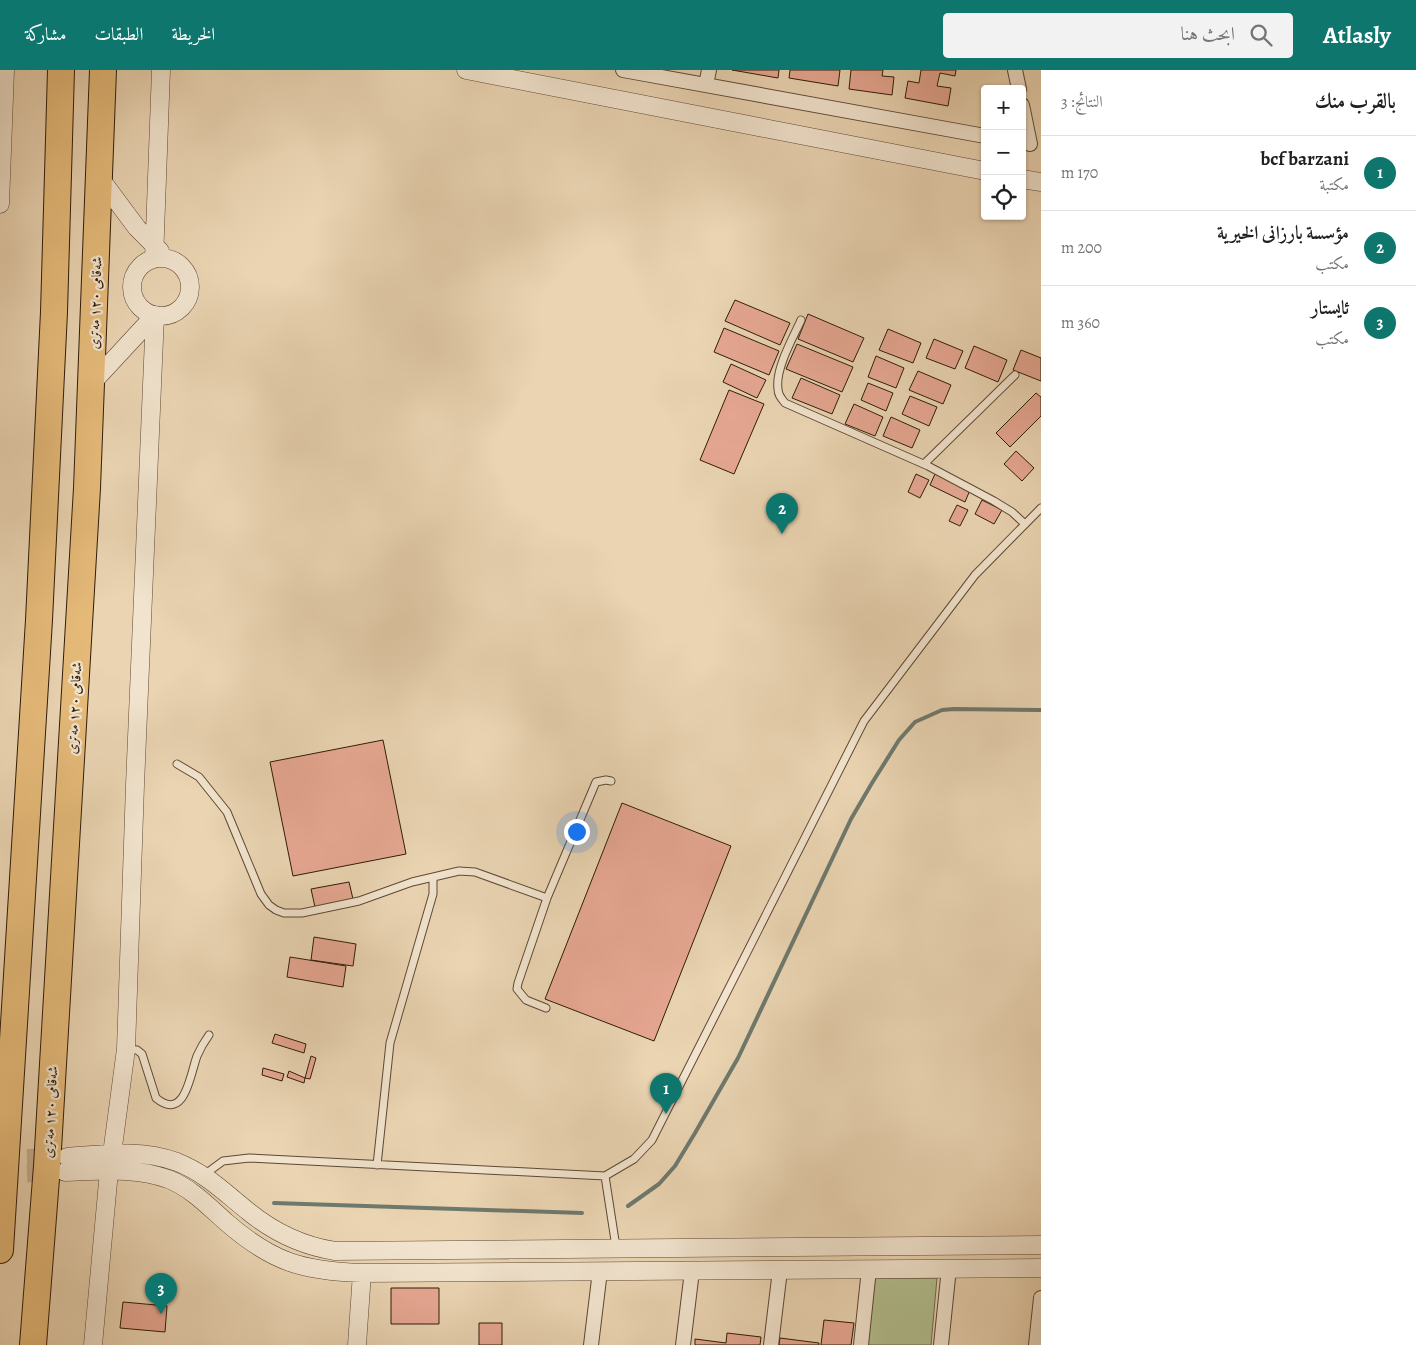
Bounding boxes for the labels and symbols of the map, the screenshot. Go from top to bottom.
street label: شەقامی ١٢٠ مەتری [84,256,107,350]
pin: 2 [766,493,798,534]
street label: شەقامی ١٢٠ مەتری [63,661,86,755]
your location [564,819,590,845]
street label: شەقامی ١٢٠ مەتری [39,1065,62,1159]
pin: 1 [650,1073,682,1114]
pin: 3 [145,1273,177,1314]

